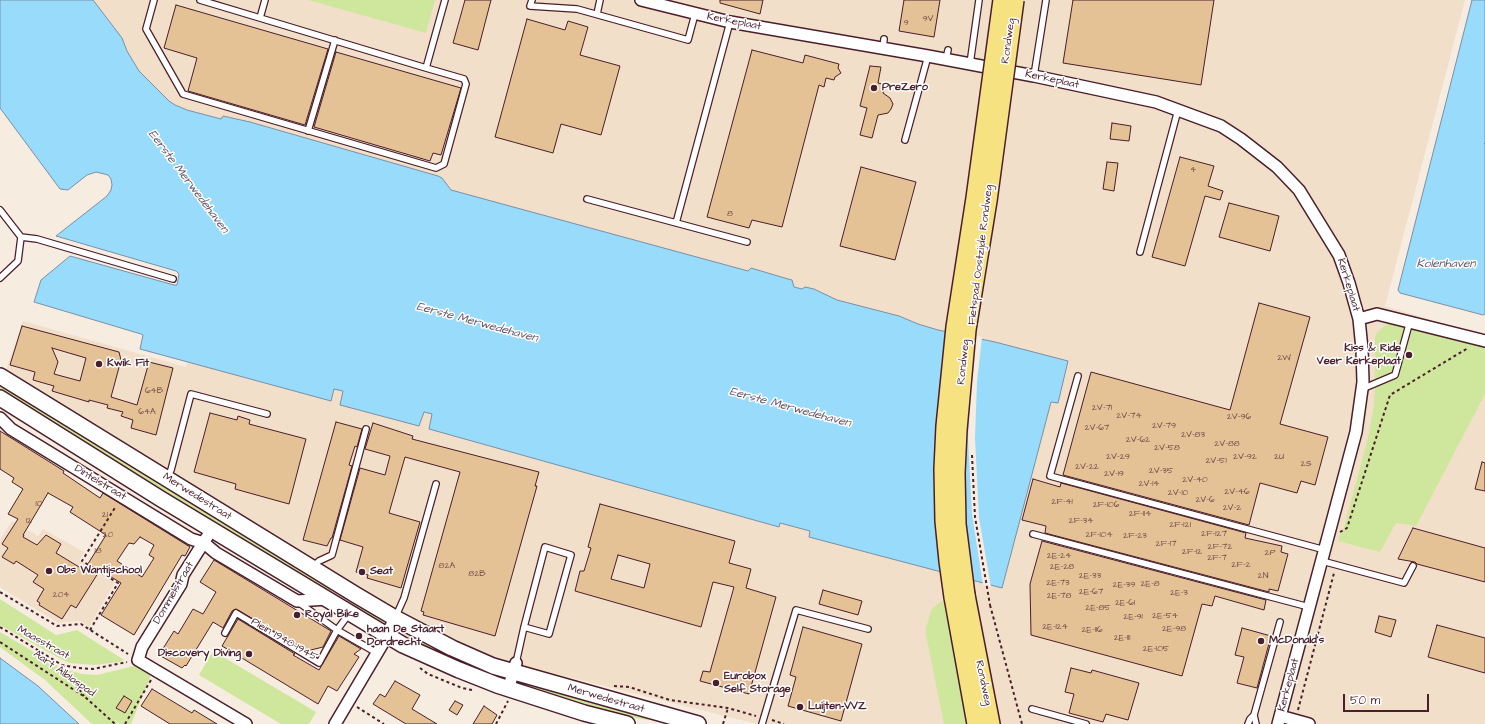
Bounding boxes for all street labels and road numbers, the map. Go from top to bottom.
street label: Kerkeplaat [706,10,762,34]
street label: Rondweg [999,17,1019,65]
street label: Kerkeplaat [1024,68,1080,92]
street label: Fietspad Oostzijde Rondweg [966,184,996,326]
street label: Kerkeplaat [1334,257,1362,313]
street label: Rondweg [955,339,973,385]
street label: Dintelstraat [72,462,128,504]
street label: Merwedestraat [160,470,234,524]
street label: Dommelstraat [151,559,197,627]
street label: Plein 1940-1945 [248,616,320,664]
street label: Maasstraat [15,623,71,663]
street label: Aart Alblaspad [30,648,98,700]
street label: Kerkeplaat [1276,657,1302,713]
street label: Rondweg [972,659,994,707]
street label: Merwedestraat [566,682,646,716]

